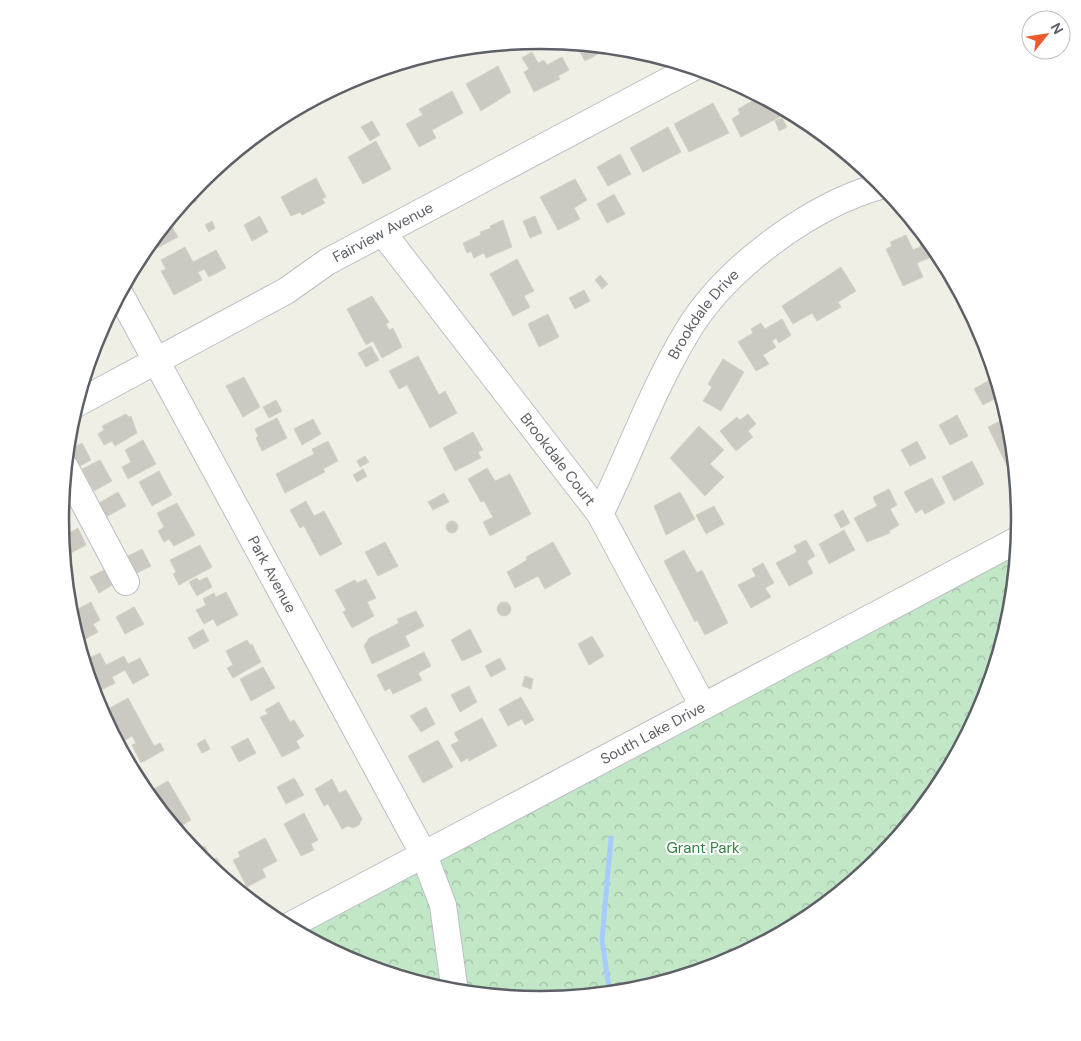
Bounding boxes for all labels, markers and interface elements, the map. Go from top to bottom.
north arrow [1021,10,1071,60]
text: N [1047,20,1068,37]
street label: Fairview Avenue [329,197,437,267]
street label: Brookdale Drive [663,265,744,363]
street label: Brookdale Court [516,409,600,510]
street label: Park Avenue [243,532,301,616]
street label: South Lake Drive [597,697,709,769]
park label: Grant Park [666,838,740,858]

